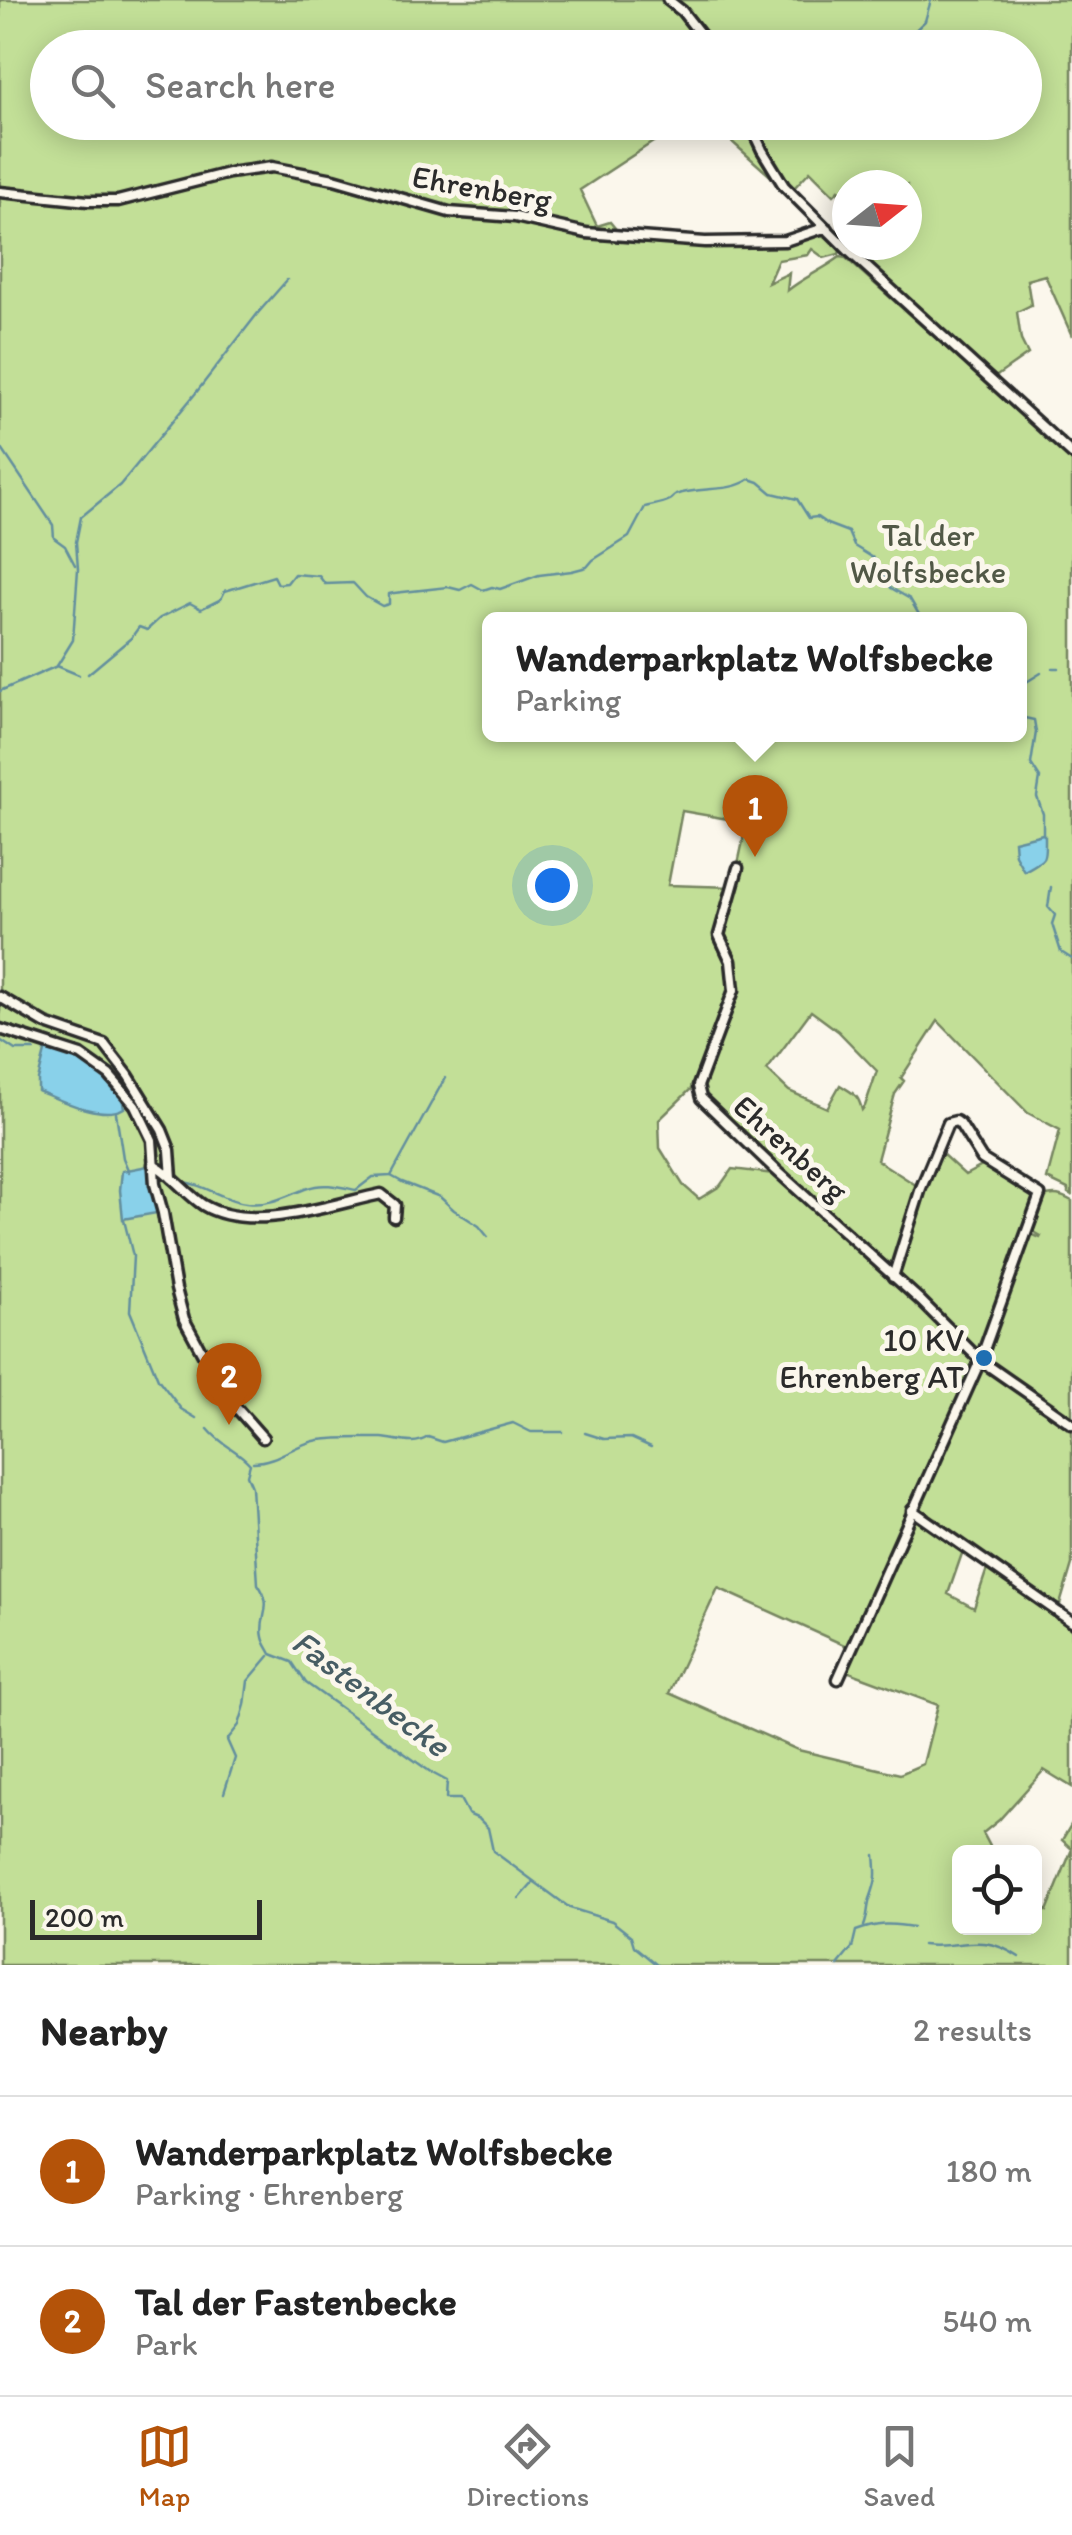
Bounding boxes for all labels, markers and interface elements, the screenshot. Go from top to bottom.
search box [30,30,1042,140]
icon: search [65,58,120,113]
text: Search here [145,62,336,108]
street label: Ehrenberg [409,157,555,219]
north arrow [832,170,922,260]
park label: Tal der Wolfsbecke [850,516,1006,591]
popup [482,612,1027,742]
text: Wanderparkplatz Wolfsbecke [516,635,993,681]
text: Parking [516,681,621,719]
pin: 1 [722,774,788,857]
your location [527,860,578,911]
street label: Ehrenberg [726,1087,856,1210]
place label: 10 KV Ehrenberg AT [780,1321,964,1396]
pin: 2 [196,1342,262,1425]
marker: 10 KV Ehrenberg AT [973,1347,995,1369]
water label: Fastenbecke [284,1620,460,1767]
map controls [952,1845,1042,1935]
button: locate [952,1845,1042,1935]
scale bar [30,1895,262,1940]
text: 200 m [45,1900,124,1934]
text: Nearby [40,2005,167,2056]
text: 2 results [913,2011,1032,2049]
text: Wanderparkplatz Wolfsbecke [135,2129,613,2175]
text: 1 [65,2152,80,2190]
text: 180 m [946,2152,1032,2190]
text: Parking · Ehrenberg [135,2175,403,2213]
text: Tal der Fastenbecke [135,2279,457,2325]
text: 2 [64,2302,81,2340]
text: 540 m [942,2302,1032,2340]
text: Park [135,2325,198,2363]
tab: Map [137,2419,192,2513]
tab: Directions [466,2419,589,2513]
tab: Saved [863,2419,935,2513]

